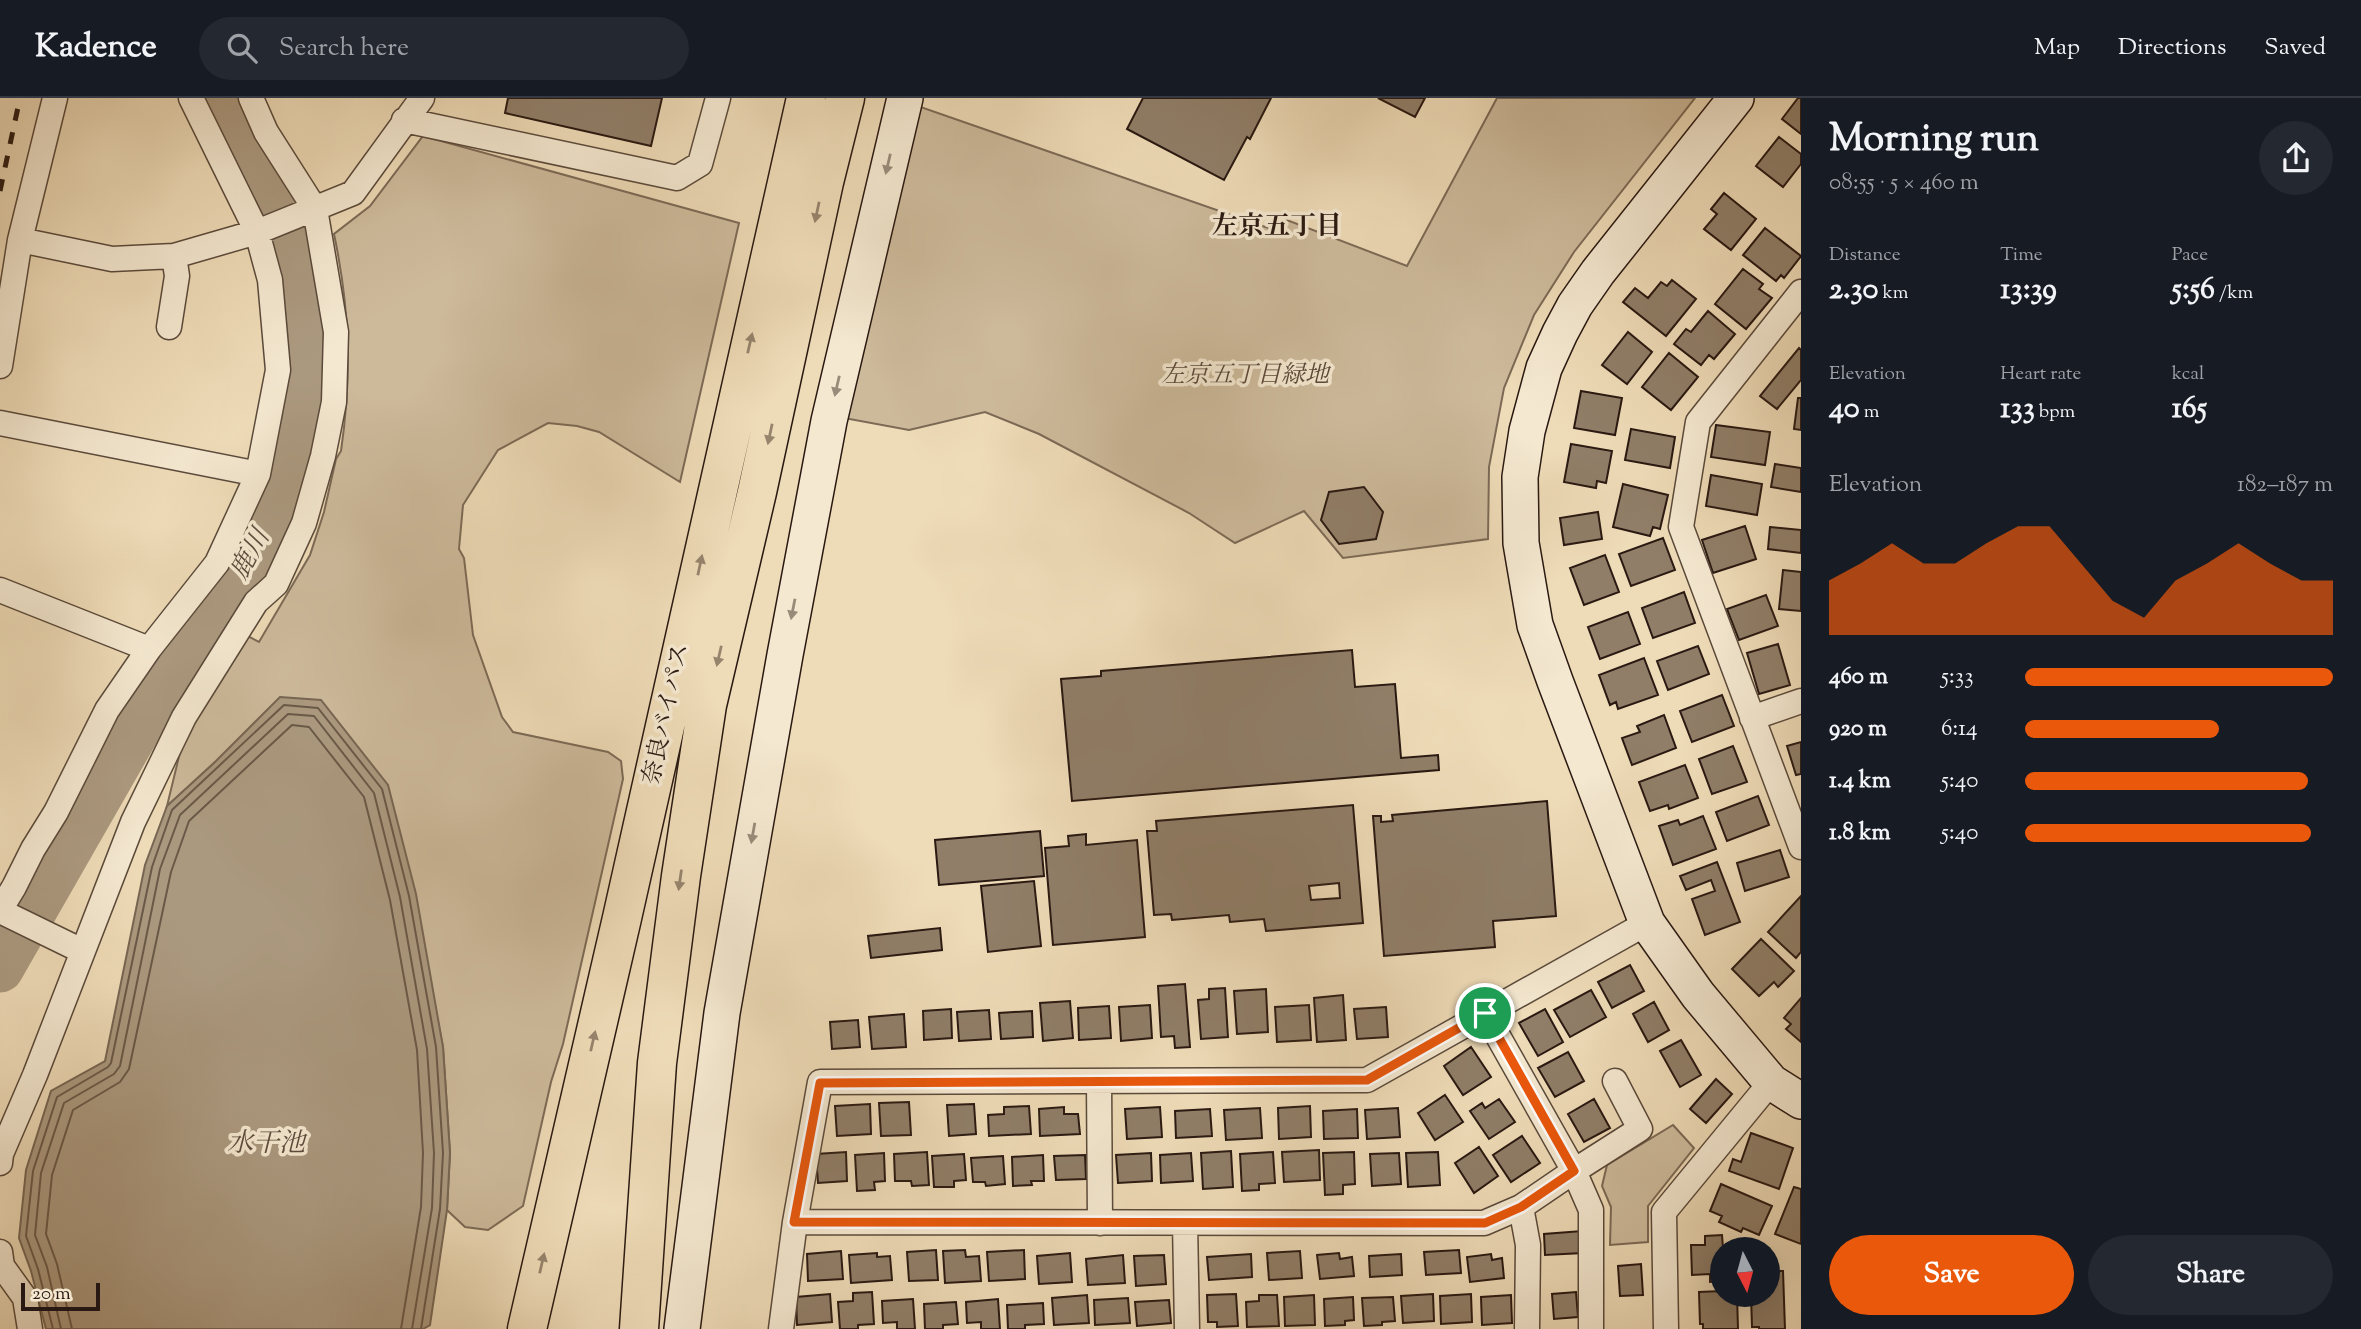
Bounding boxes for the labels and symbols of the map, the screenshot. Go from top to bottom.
one-way arrow [882,153,893,175]
one-way arrow [812,201,823,223]
district label: 左京五丁目 [1212,209,1342,246]
one-way arrow [745,332,756,354]
park label: 左京五丁目緑地 [1161,359,1332,393]
one-way arrow [831,375,842,397]
one-way arrow [764,423,775,445]
water label: 鹿川 [222,521,281,587]
one-way arrow [695,554,706,576]
one-way arrow [788,598,799,620]
street label: 奈良バイパス [635,640,699,788]
one-way arrow [713,645,724,667]
one-way arrow [747,822,758,844]
one-way arrow [675,869,686,891]
pin [1455,983,1515,1043]
one-way arrow [588,1030,599,1052]
water label: 水干池 [227,1126,308,1163]
north arrow [1710,1237,1780,1307]
one-way arrow [537,1251,548,1273]
scale bar [21,1280,100,1312]

